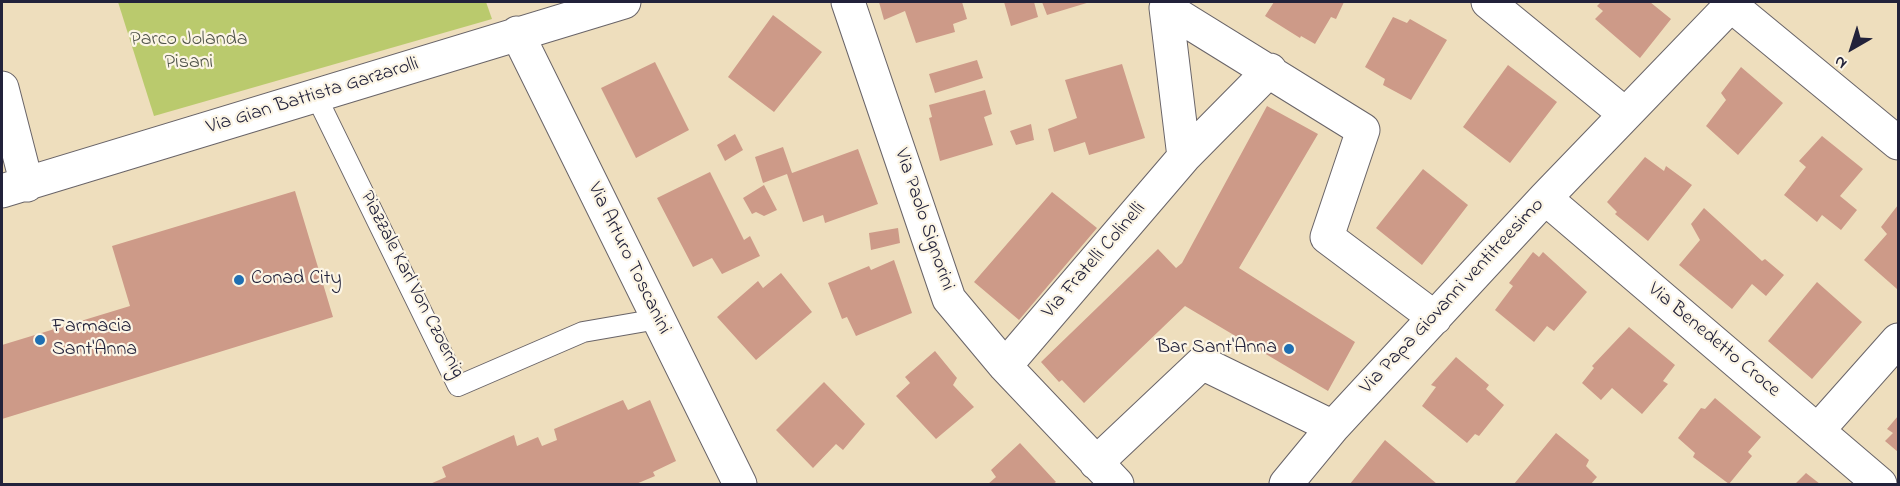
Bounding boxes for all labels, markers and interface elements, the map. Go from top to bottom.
north arrow [1822,18,1882,78]
park label: Parco Jolanda Pisani [130,29,248,76]
text: N [1829,49,1852,75]
street label: Via Gian Battista Garzarolli [204,53,422,141]
street label: Via Paolo Signorini [887,146,959,294]
street label: Via Arturo Toscanini [581,179,675,339]
street label: Piazzale Karl Von Czoernig [353,187,469,383]
street label: Via Papa Giovanni ventitreesimo [1356,194,1550,400]
street label: Via Fratelli Colinelli [1038,198,1152,324]
place label: Conad City [251,268,342,292]
marker: Conad City [232,273,246,287]
street label: Via Benedetto Croce [1642,279,1784,403]
place label: Farmacia Sant'Anna [52,316,137,363]
marker: Farmacia Sant'Anna [33,333,47,347]
place label: Bar Sant'Anna [1156,337,1277,361]
marker: Bar Sant'Anna [1282,342,1296,356]

